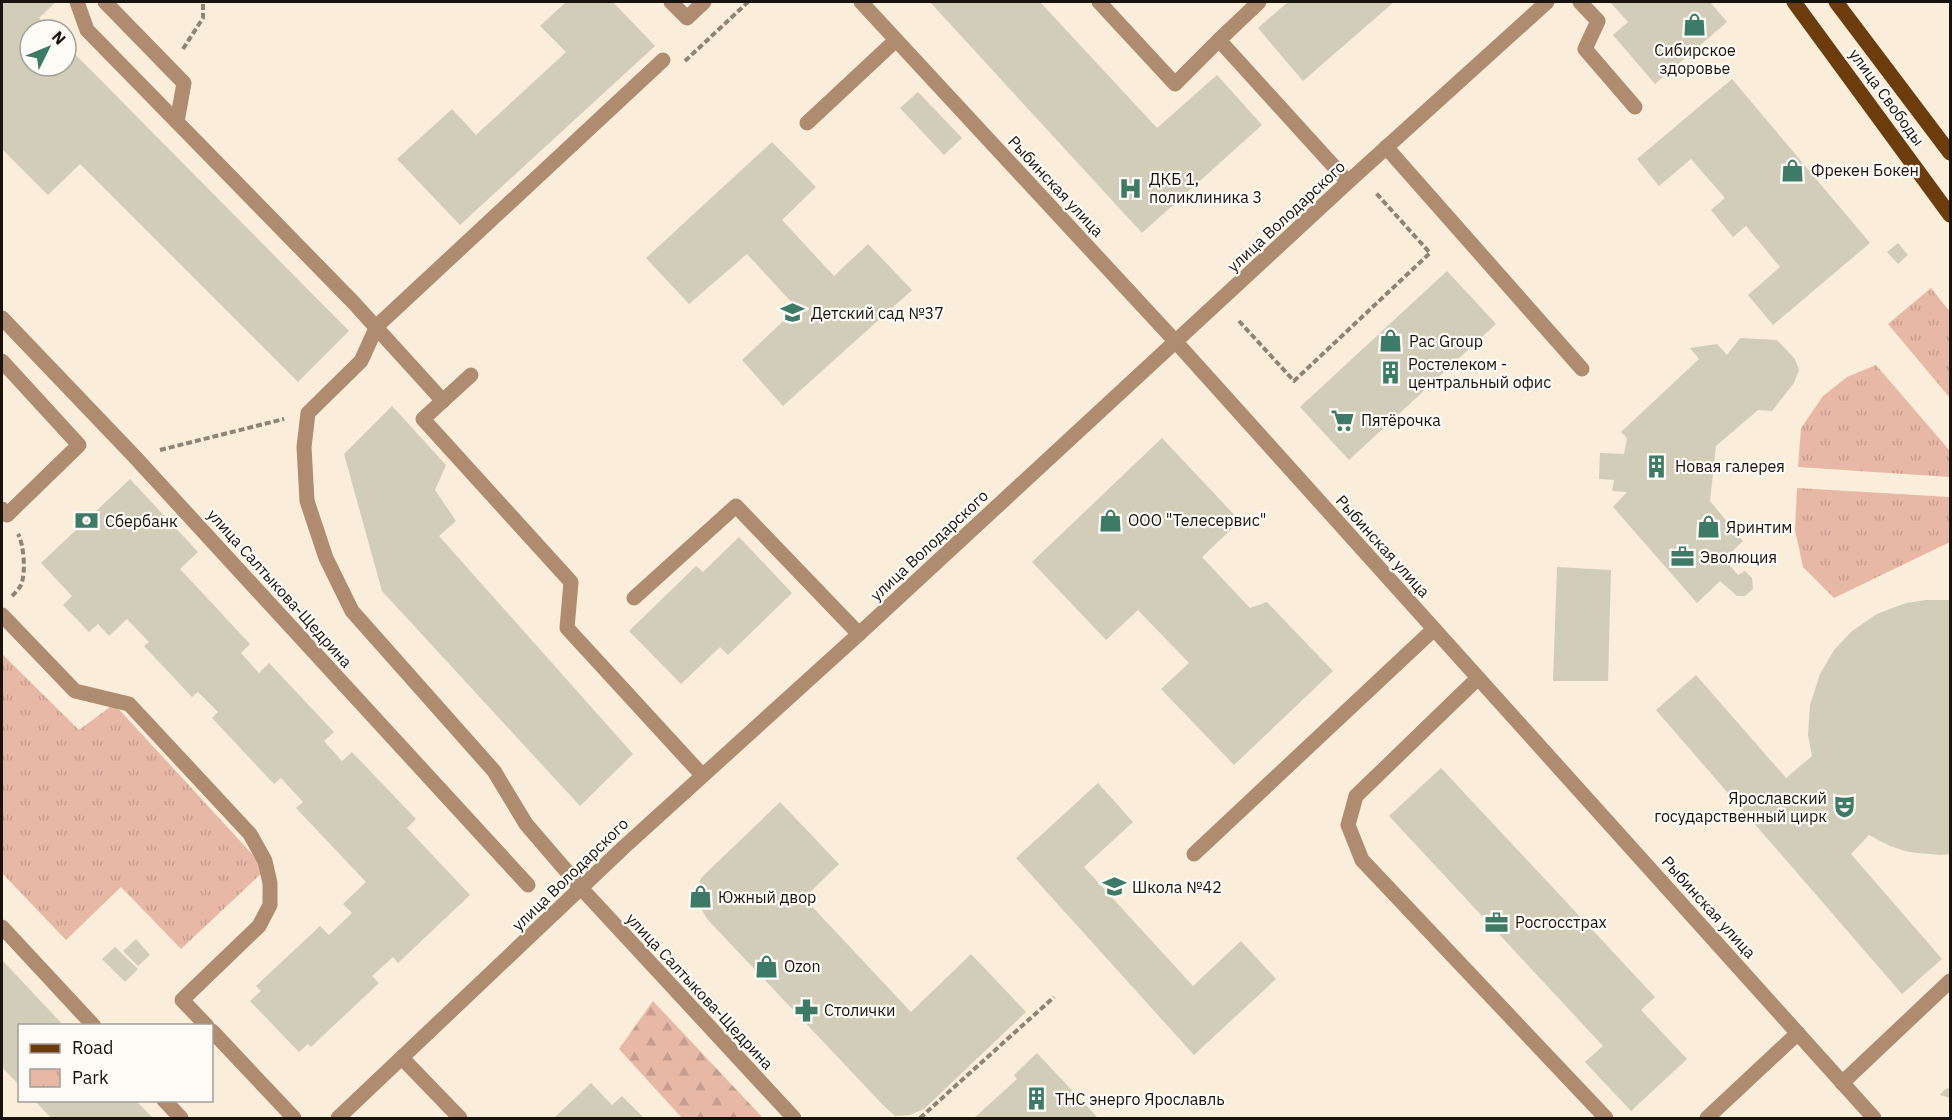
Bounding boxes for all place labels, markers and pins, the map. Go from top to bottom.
shop icon: Сибирское здоровье [1682,12,1708,38]
place label: Сибирское здоровье [1654,40,1736,78]
shop icon: Фрекен Бокен [1780,157,1806,183]
place label: Фрекен Бокен [1811,160,1919,180]
place label: ДКБ 1, поликлиника 3 [1149,169,1262,207]
hospital icon: ДКБ 1, поликлиника 3 [1118,175,1144,201]
school or university icon: Детский сад №37 [780,300,806,326]
place label: Детский сад №37 [811,303,944,323]
shop icon: Pac Group [1378,328,1404,354]
place label: Pac Group [1409,331,1483,351]
place label: Ростелеком - центральный офис [1408,354,1551,392]
building icon: Ростелеком - центральный офис [1377,360,1403,386]
supermarket icon: Пятёрочка [1330,407,1356,433]
place label: Пятёрочка [1361,410,1441,430]
building icon: Новая галерея [1644,453,1670,479]
place label: Новая галерея [1675,456,1785,476]
shop icon: ООО "Телесервис" [1097,507,1123,533]
bank icon: Сбербанк [74,508,100,534]
place label: ООО "Телесервис" [1128,510,1267,530]
place label: Сбербанк [105,511,178,531]
shop icon: Яринтим [1695,514,1721,540]
place label: Яринтим [1726,517,1792,537]
office icon: Эволюция [1669,544,1695,570]
place label: Эволюция [1700,547,1777,567]
place label: Ярославский государственный цирк [1654,788,1827,826]
theatre icon: Ярославский государственный цирк [1832,794,1858,820]
school or university icon: Школа №42 [1101,874,1127,900]
place label: Школа №42 [1132,877,1222,897]
shop icon: Южный двор [687,884,713,910]
place label: Южный двор [718,887,816,907]
office icon: Росгосстрах [1484,909,1510,935]
place label: Росгосстрах [1515,912,1607,932]
shop icon: Ozon [753,953,779,979]
place label: Ozon [784,956,821,976]
pharmacy icon: Столички [793,997,819,1023]
place label: Столички [824,1000,895,1020]
building icon: ТНС энерго Ярославль [1024,1086,1050,1112]
place label: ТНС энерго Ярославль [1055,1089,1225,1109]

